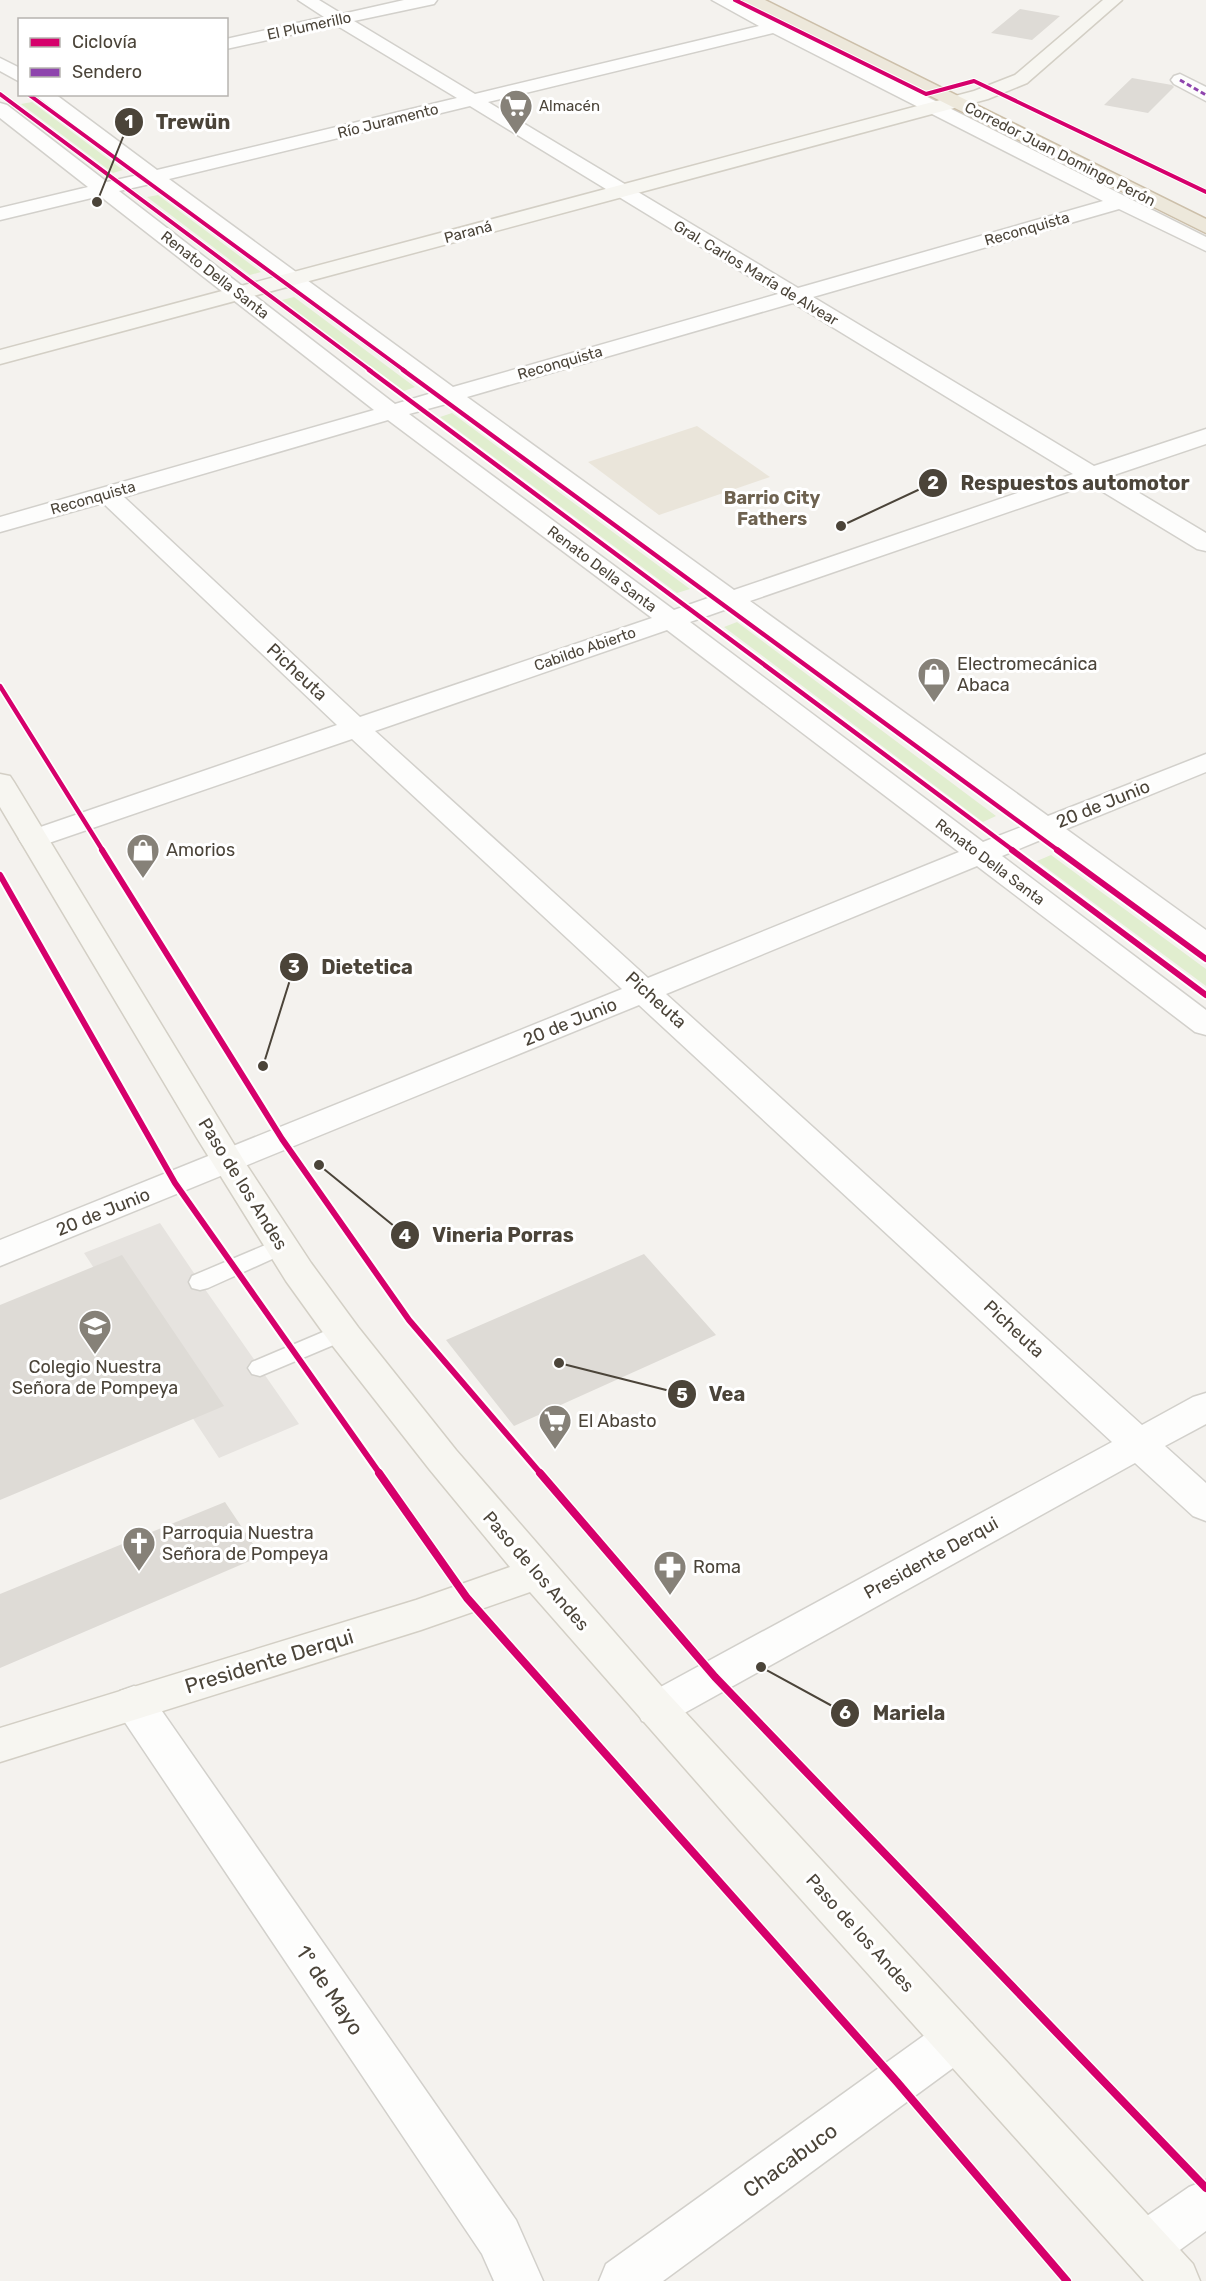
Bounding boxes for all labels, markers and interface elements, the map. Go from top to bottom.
street label: El Plumerillo [265,8,353,44]
legend [18,18,228,96]
text: Ciclovía [72,31,137,53]
text: Sendero [72,61,142,83]
supermarket icon: Almacén [498,88,534,135]
place label: Almacén [539,97,600,115]
street label: Corredor Juan Domingo Perón [962,98,1158,210]
street label: Río Juramento [336,100,440,142]
callout: Trewün [114,103,242,141]
text: Trewün [156,110,230,134]
text: 1 [125,111,133,133]
street label: Reconquista [982,208,1072,250]
street label: Paraná [442,217,494,247]
street label: Gral. Carlos María de Alvear [670,217,842,330]
street label: Renato Della Santa [157,227,273,323]
street label: Reconquista [515,342,605,384]
callout: Respuestos automotor [918,464,1201,502]
text: Respuestos automotor [960,471,1190,495]
text: 2 [927,472,939,494]
street label: Reconquista [48,477,138,519]
district label: Barrio City Fathers [724,487,821,530]
street label: Renato Della Santa [544,522,660,616]
street label: Cabildo Abierto [532,623,638,675]
street label: Picheuta [262,638,332,706]
place label: Electromecánica Abaca [957,653,1097,696]
shop icon: Electromecánica Abaca [916,656,952,703]
street label: 20 de Junio [1053,775,1153,833]
street label: Renato Della Santa [932,815,1048,909]
shop icon: Amorios [125,832,161,879]
place label: Amorios [166,839,235,861]
callout: Dietetica [279,948,425,986]
text: Dietetica [321,955,413,979]
text: 3 [288,956,300,978]
street label: Picheuta [621,967,691,1033]
street label: 20 de Junio [520,993,620,1051]
street label: Paso de los Andes [194,1114,292,1254]
street label: 20 de Junio [53,1183,153,1241]
callout: Vineria Porras [390,1216,586,1254]
text: Vineria Porras [432,1223,574,1247]
text: 4 [399,1225,411,1247]
street label: Picheuta [979,1295,1049,1363]
school or university icon: Colegio Nuestra Señora de Pompeya [77,1308,113,1355]
place label: Colegio Nuestra Señora de Pompeya [12,1356,178,1399]
callout: Vea [667,1375,757,1413]
text: Vea [709,1382,745,1406]
text: 5 [676,1384,688,1406]
supermarket icon: El Abasto [537,1403,573,1450]
place label: El Abasto [578,1410,656,1432]
street label: Paso de los Andes [478,1507,594,1635]
street label: Presidente Derqui [860,1512,1002,1604]
place label: Parroquia Nuestra Señora de Pompeya [162,1522,329,1565]
church icon: Parroquia Nuestra Señora de Pompeya [121,1525,157,1572]
pharmacy icon: Roma [652,1549,688,1596]
place label: Roma [693,1556,741,1578]
street label: Presidente Derqui [182,1623,356,1699]
callout: Mariela [830,1694,957,1732]
text: Mariela [873,1701,945,1725]
text: 6 [839,1702,851,1724]
street label: Paso de los Andes [801,1869,919,1997]
street label: 1° de Mayo [291,1940,369,2040]
street label: Chacabuco [738,2117,842,2203]

